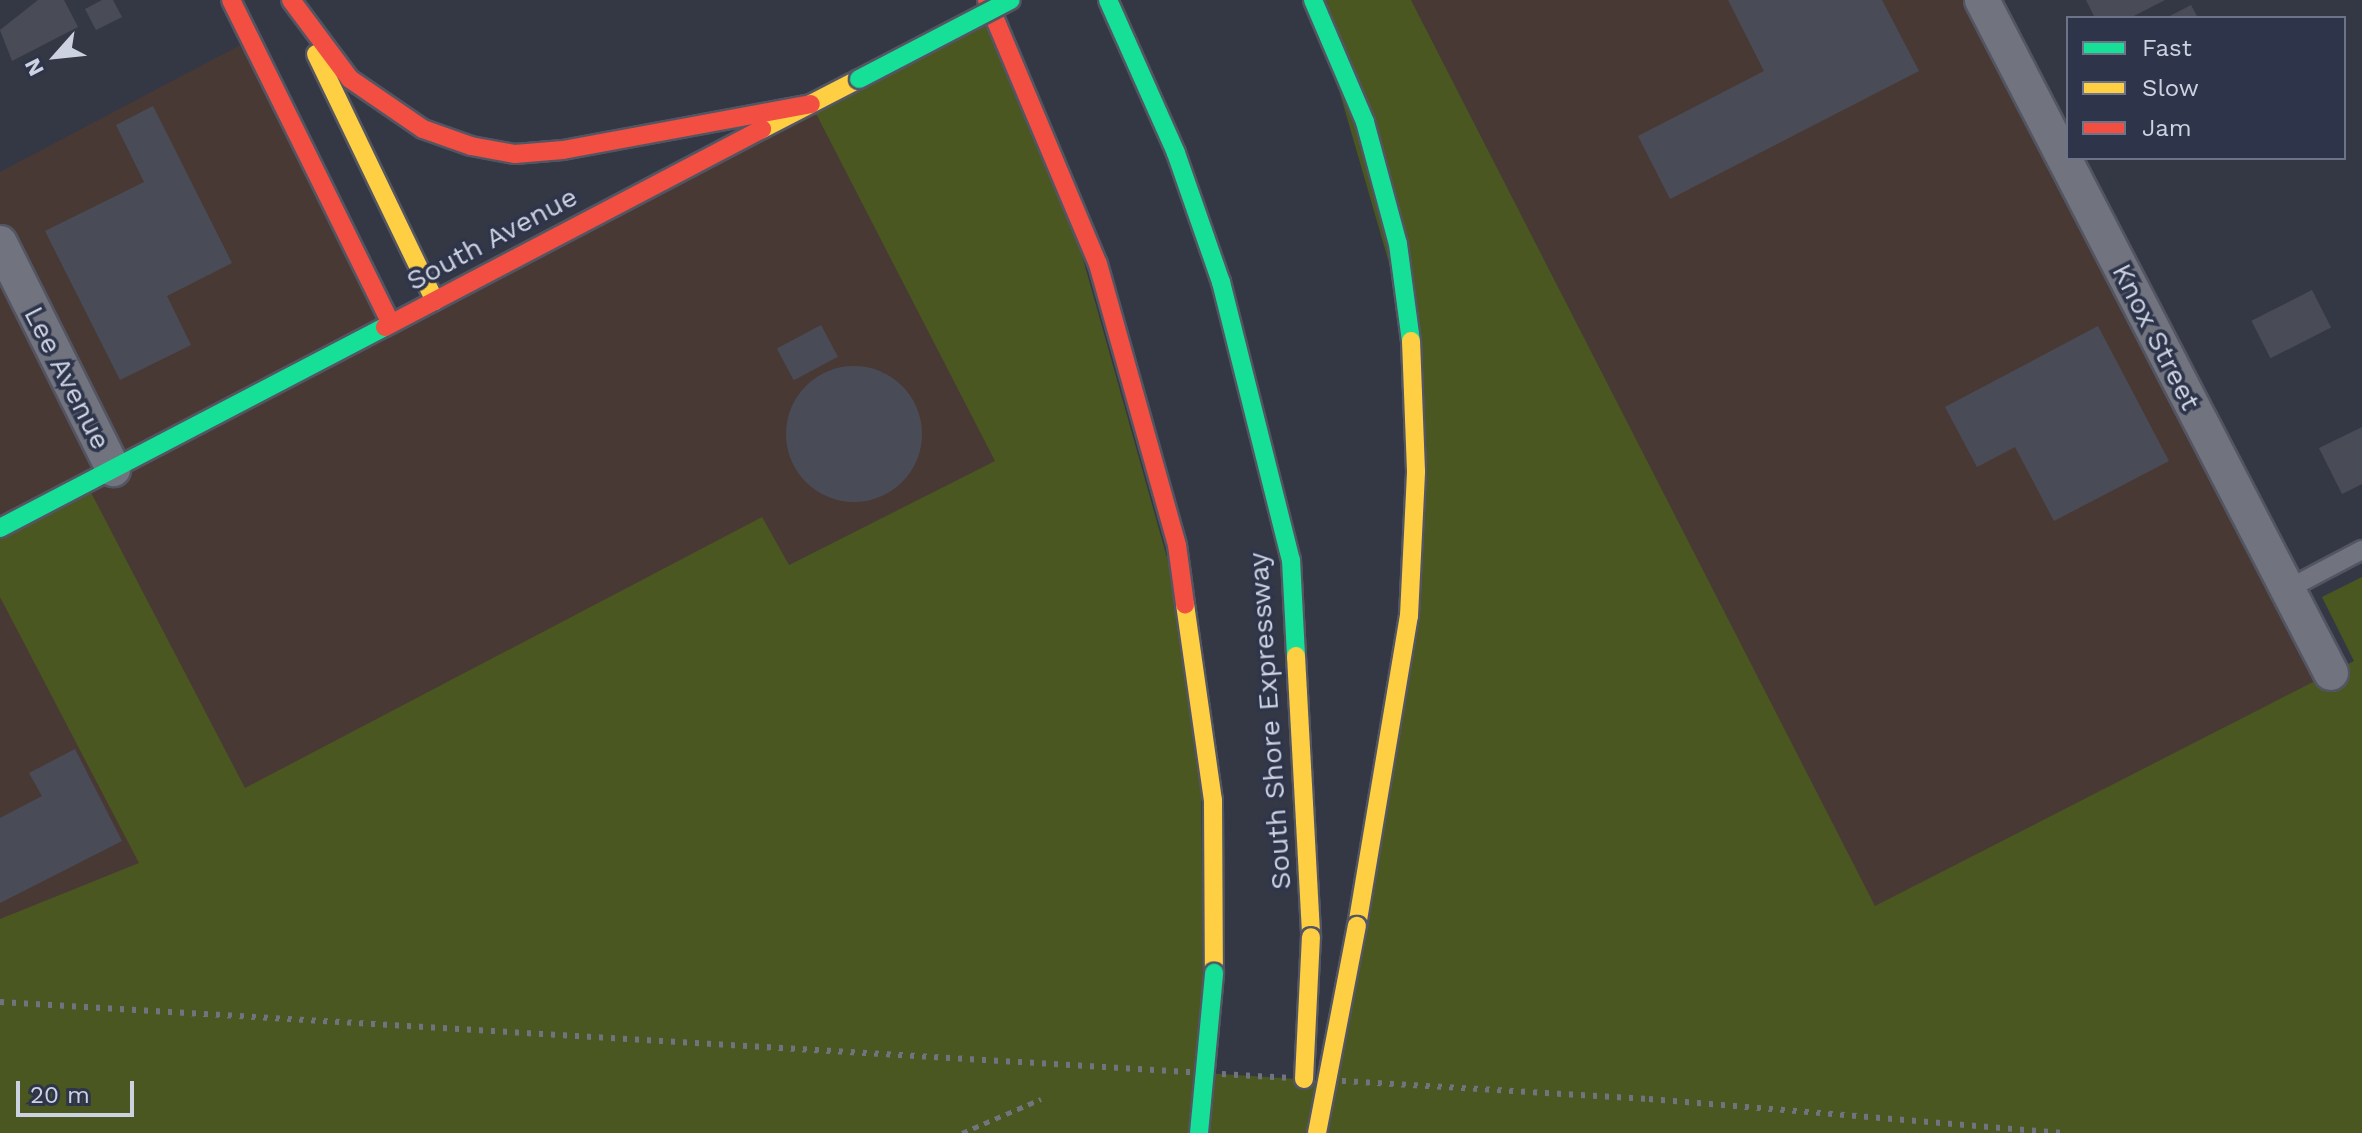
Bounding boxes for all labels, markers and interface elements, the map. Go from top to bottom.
north arrow [16,16,96,96]
legend [2066,16,2346,160]
text: Fast [2142,34,2192,62]
text: N [19,54,49,80]
text: Slow [2142,74,2199,102]
text: Jam [2142,114,2192,142]
street label: South Avenue [400,180,584,298]
street label: Knox Street [2105,258,2207,416]
street label: Lee Avenue [16,300,118,456]
street label: South Shore Expressway [1241,551,1299,891]
scale bar [20,1065,138,1115]
text: 20 m [30,1081,90,1109]

